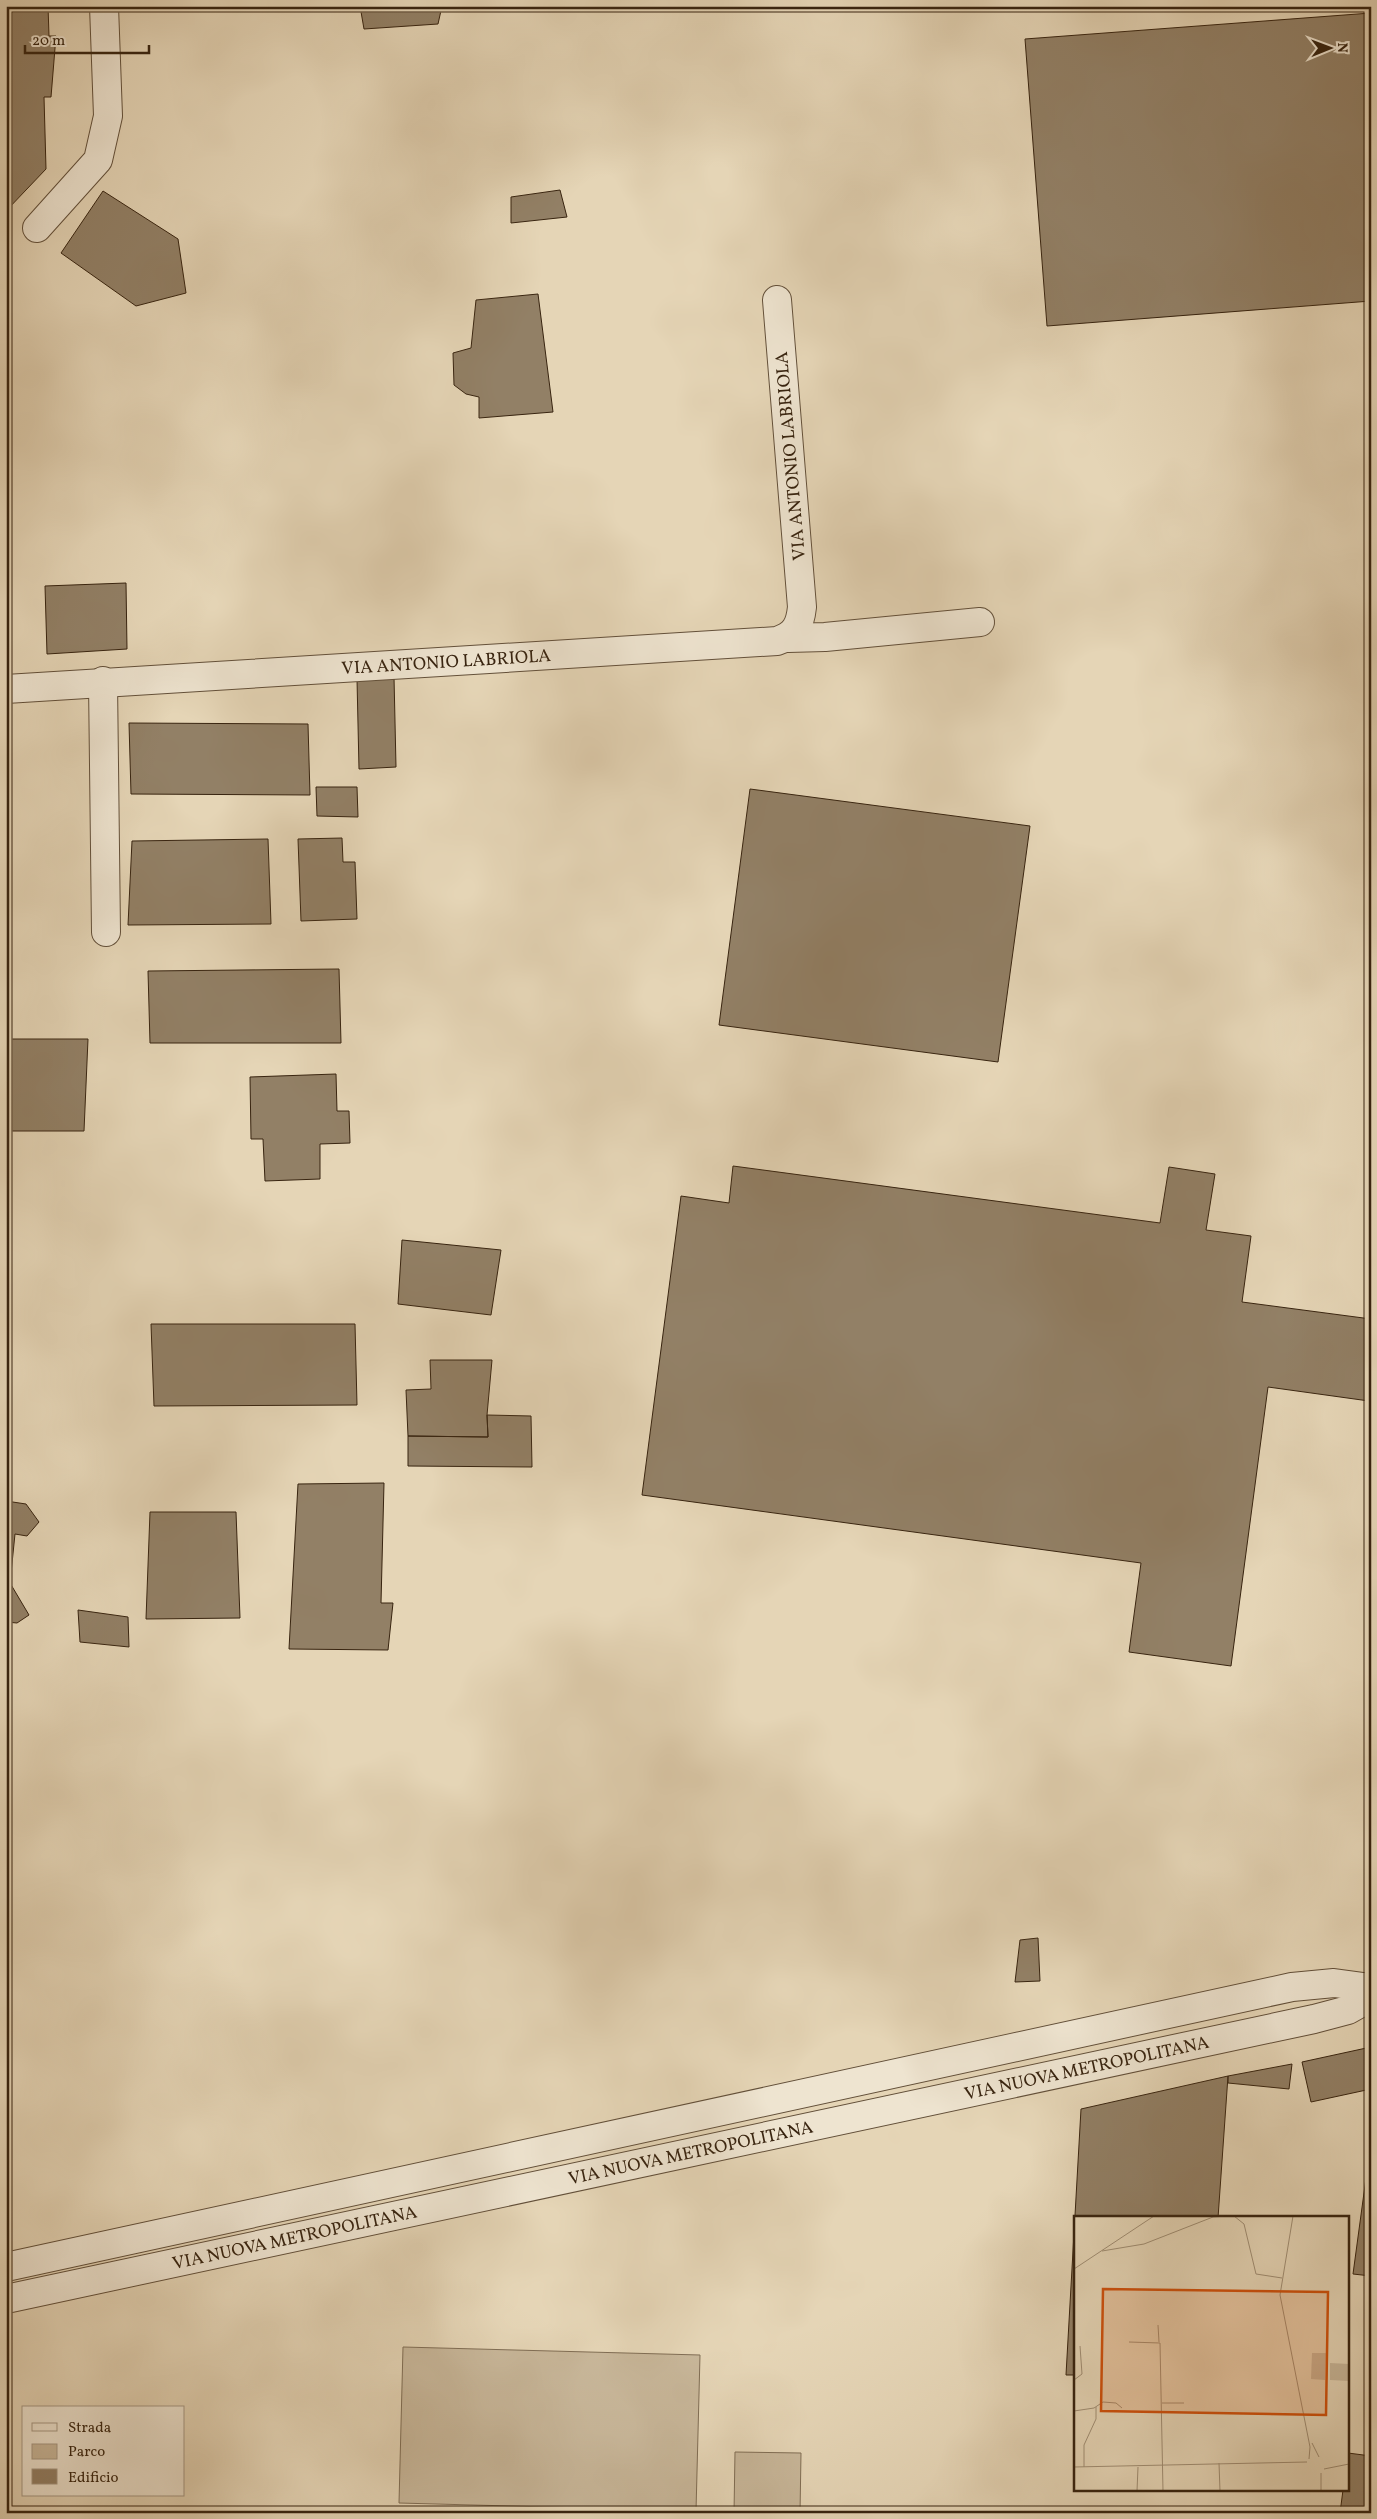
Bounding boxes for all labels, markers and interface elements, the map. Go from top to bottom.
scale bar [25,22,149,54]
north arrow [1304,22,1354,72]
text: 20 m [32,31,65,52]
text: N [1332,43,1351,53]
street label: VIA ANTONIO LABRIOLA [770,350,813,561]
street label: VIA ANTONIO LABRIOLA [341,644,552,682]
street label: VIA NUOVA METROPOLITANA [962,2031,1212,2108]
street label: VIA NUOVA METROPOLITANA [566,2116,816,2192]
street label: VIA NUOVA METROPOLITANA [170,2200,420,2277]
inset map [1074,2216,1350,2492]
legend [22,2406,185,2496]
text: Strada [68,2418,111,2439]
text: Parco [68,2442,105,2463]
text: Edificio [68,2468,119,2489]

